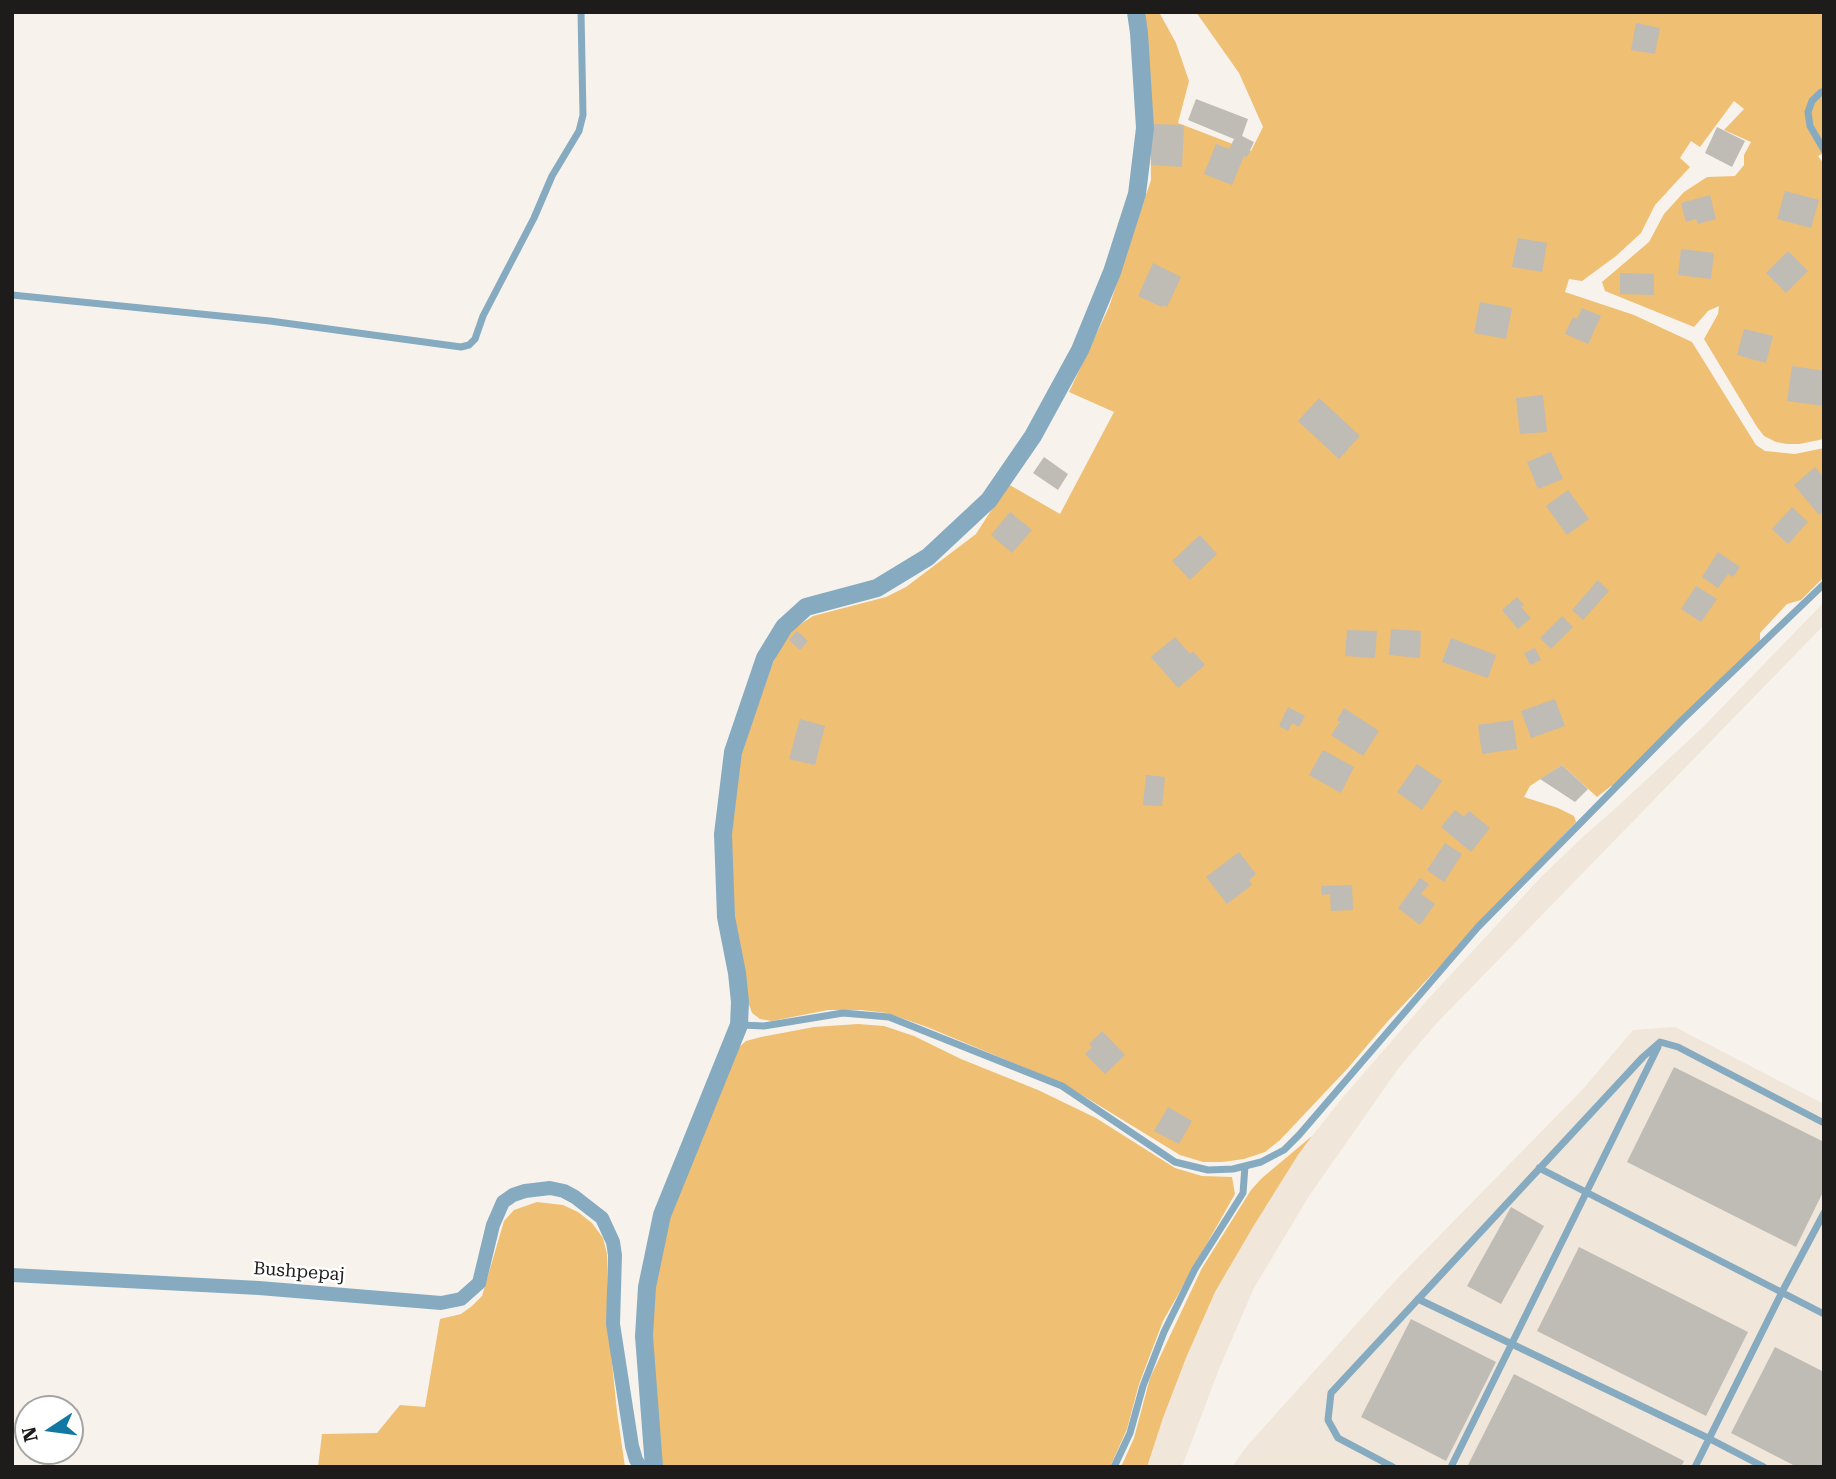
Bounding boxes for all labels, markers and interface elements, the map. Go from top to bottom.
street label: Bushpepaj [253,1258,345,1286]
north arrow [14,1395,84,1465]
text: N [17,1425,43,1444]

